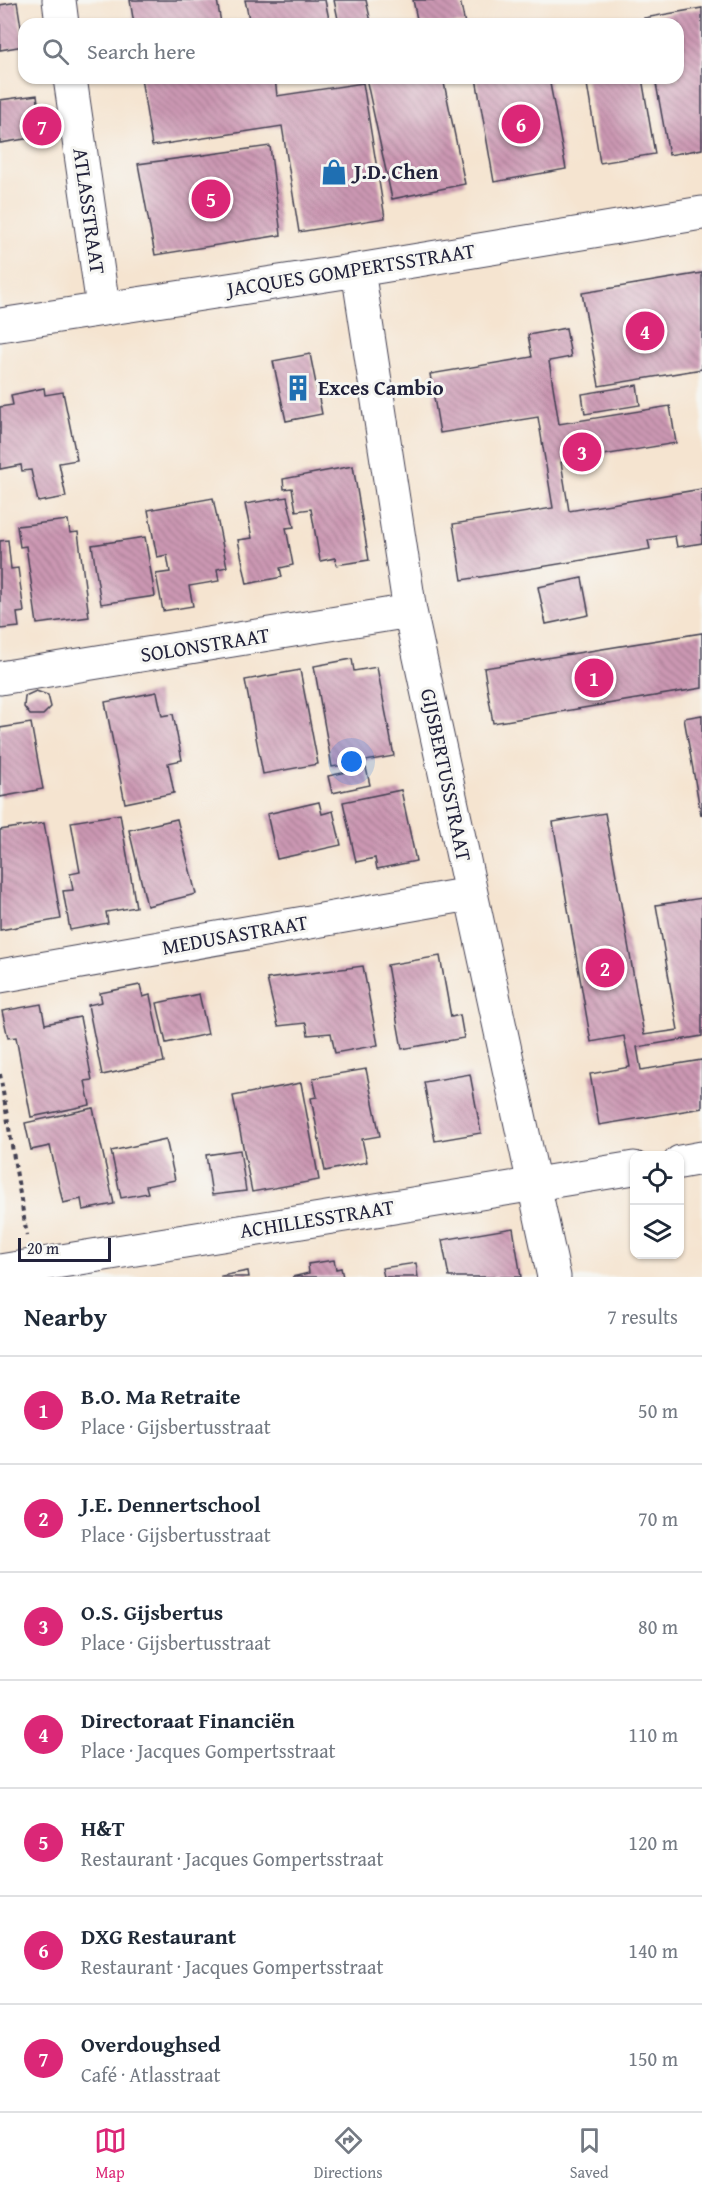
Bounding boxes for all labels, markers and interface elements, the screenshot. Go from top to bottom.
search box [18,18,684,84]
icon: search [39,35,72,68]
text: Search here [87,35,196,67]
pin: 6 [502,102,540,146]
pin: 7 [22,104,62,148]
street label: ATLASSTRAAT [65,146,114,276]
place label: J.D. Chen [351,156,439,187]
shop icon: J.D. Chen [319,157,349,187]
pin: 5 [192,176,230,222]
street label: JACQUES GOMPERTSSTRAAT [222,235,477,305]
pin: 4 [626,308,664,354]
place label: Exces Cambio [318,372,444,403]
building icon: Exces Cambio [283,373,313,403]
pin: 3 [562,430,602,474]
street label: SOLONSTRAAT [138,619,272,670]
pin: 1 [574,656,614,700]
street label: GIJSBERTUSSTRAAT [413,686,480,864]
your location [337,747,366,776]
street label: MEDUSASTRAAT [159,906,311,963]
pin: 2 [586,946,624,990]
map controls [630,1151,684,1259]
button: locate [630,1151,684,1205]
street label: ACHILLESSTRAAT [238,1191,397,1246]
button: layers [630,1205,684,1259]
scale bar [18,1235,111,1262]
text: 20 m [27,1236,59,1260]
text: Nearby [24,1297,107,1336]
text: 7 results [607,1302,678,1331]
text: B.O. Ma Retraite [81,1380,241,1412]
text: 1 [38,1396,49,1425]
text: 50 m [638,1396,678,1425]
text: Place · Gijsbertusstraat [81,1412,271,1441]
text: J.E. Dennertschool [81,1488,261,1520]
text: 2 [38,1504,49,1533]
text: 70 m [638,1504,678,1533]
text: Place · Gijsbertusstraat [81,1520,271,1549]
text: O.S. Gijsbertus [81,1596,223,1628]
text: 3 [38,1612,49,1641]
text: 80 m [638,1612,678,1641]
text: Place · Gijsbertusstraat [81,1628,271,1657]
text: Directoraat Financiën [81,1704,295,1736]
text: 4 [38,1720,49,1749]
text: 110 m [628,1720,678,1749]
text: Place · Jacques Gompertsstraat [81,1736,336,1765]
text: H&T [81,1812,125,1844]
text: 5 [38,1828,49,1857]
text: 120 m [628,1828,678,1857]
text: Restaurant · Jacques Gompertsstraat [81,1844,384,1873]
text: DXG Restaurant [81,1920,236,1952]
text: 6 [38,1936,49,1965]
text: 140 m [628,1936,678,1965]
text: Restaurant · Jacques Gompertsstraat [81,1952,384,1981]
text: Overdoughsed [81,2028,221,2060]
text: 7 [38,2044,49,2073]
text: 150 m [628,2044,678,2073]
text: Café · Atlasstraat [81,2060,220,2089]
tab: Map [94,2124,127,2184]
tab: Directions [314,2124,383,2184]
tab: Saved [570,2124,608,2184]

